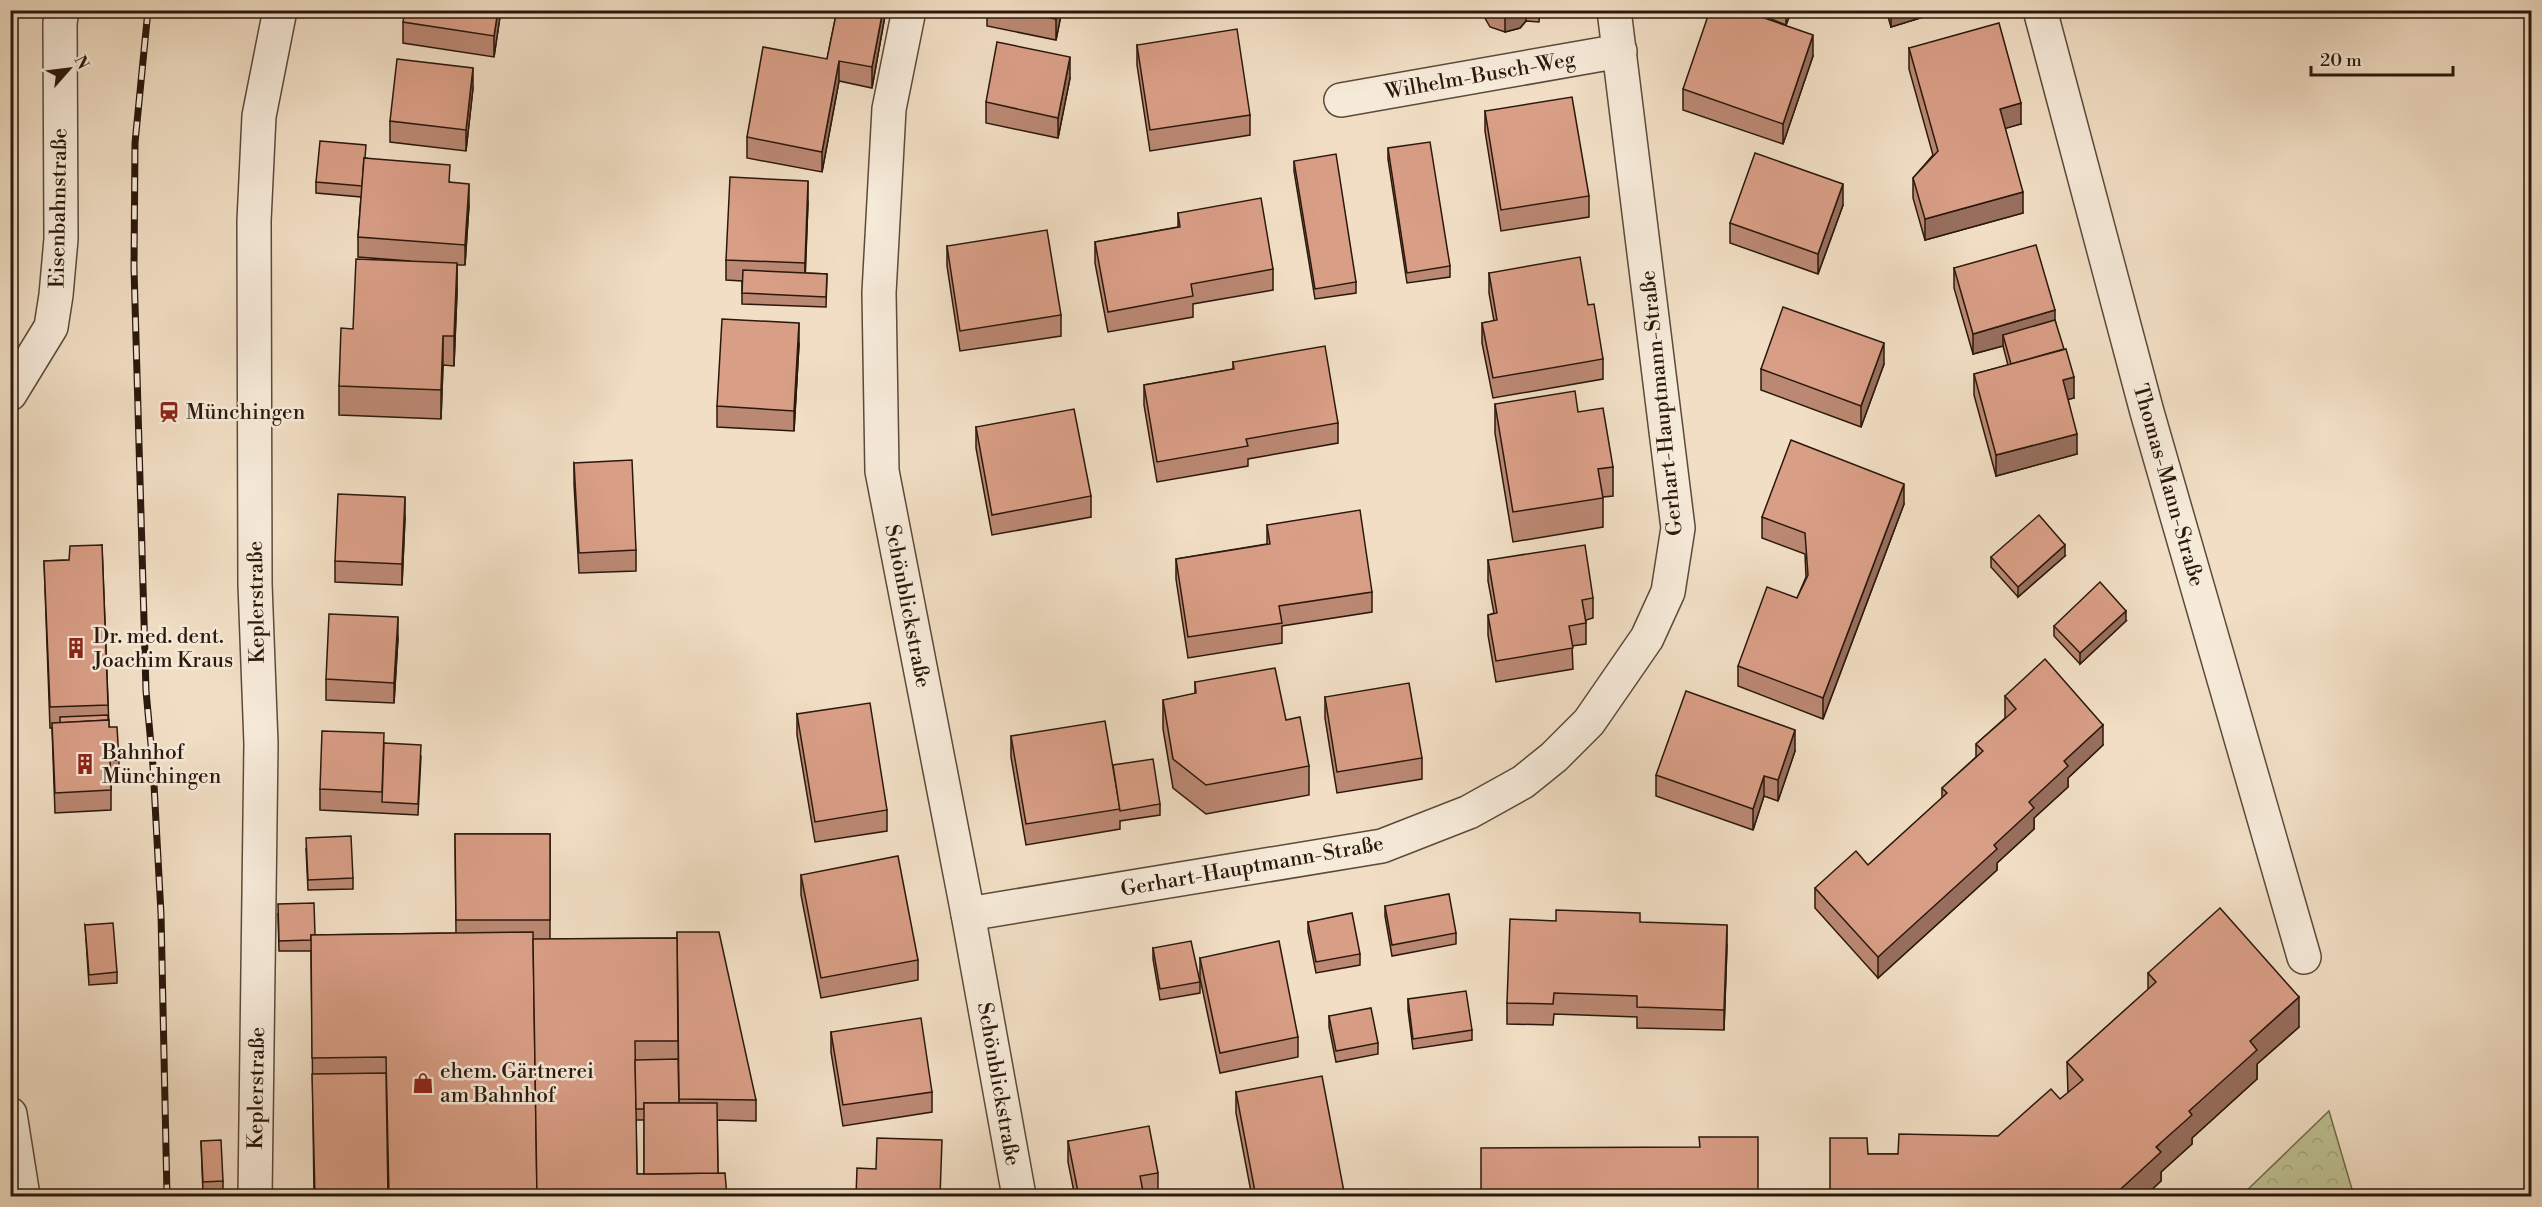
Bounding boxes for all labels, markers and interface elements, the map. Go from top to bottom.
north arrow [39,39,99,99]
scale bar [2311,39,2454,77]
street label: Wilhelm-Busch-Weg [1382,46,1577,106]
text: 20 m [2320,49,2362,72]
text: N [70,52,93,73]
street label: Eisenbahnstraße [45,128,73,288]
street label: Gerhart-Hauptmann-Straße [1635,269,1689,537]
street label: Thomas-Mann-Straße [2127,381,2209,590]
station icon: Münchingen [157,400,181,424]
place label: Münchingen [186,400,306,426]
street label: Schönblickstraße [878,522,936,690]
street label: Keplerstraße [243,540,271,664]
place label: Dr. med. dent. Joachim Kraus [92,624,233,674]
building icon: Dr. med. dent. Joachim Kraus [64,636,88,660]
place label: Bahnhof Münchingen [101,740,222,790]
building icon: Bahnhof Münchingen [73,752,97,776]
street label: Gerhart-Hauptmann-Straße [1119,831,1386,903]
street label: Schönblickstraße [971,1000,1025,1168]
street label: Keplerstraße [243,1026,271,1150]
place label: ehem. Gärtnerei am Bahnhof [440,1059,594,1109]
shop icon: ehem. Gärtnerei am Bahnhof [411,1071,435,1095]

